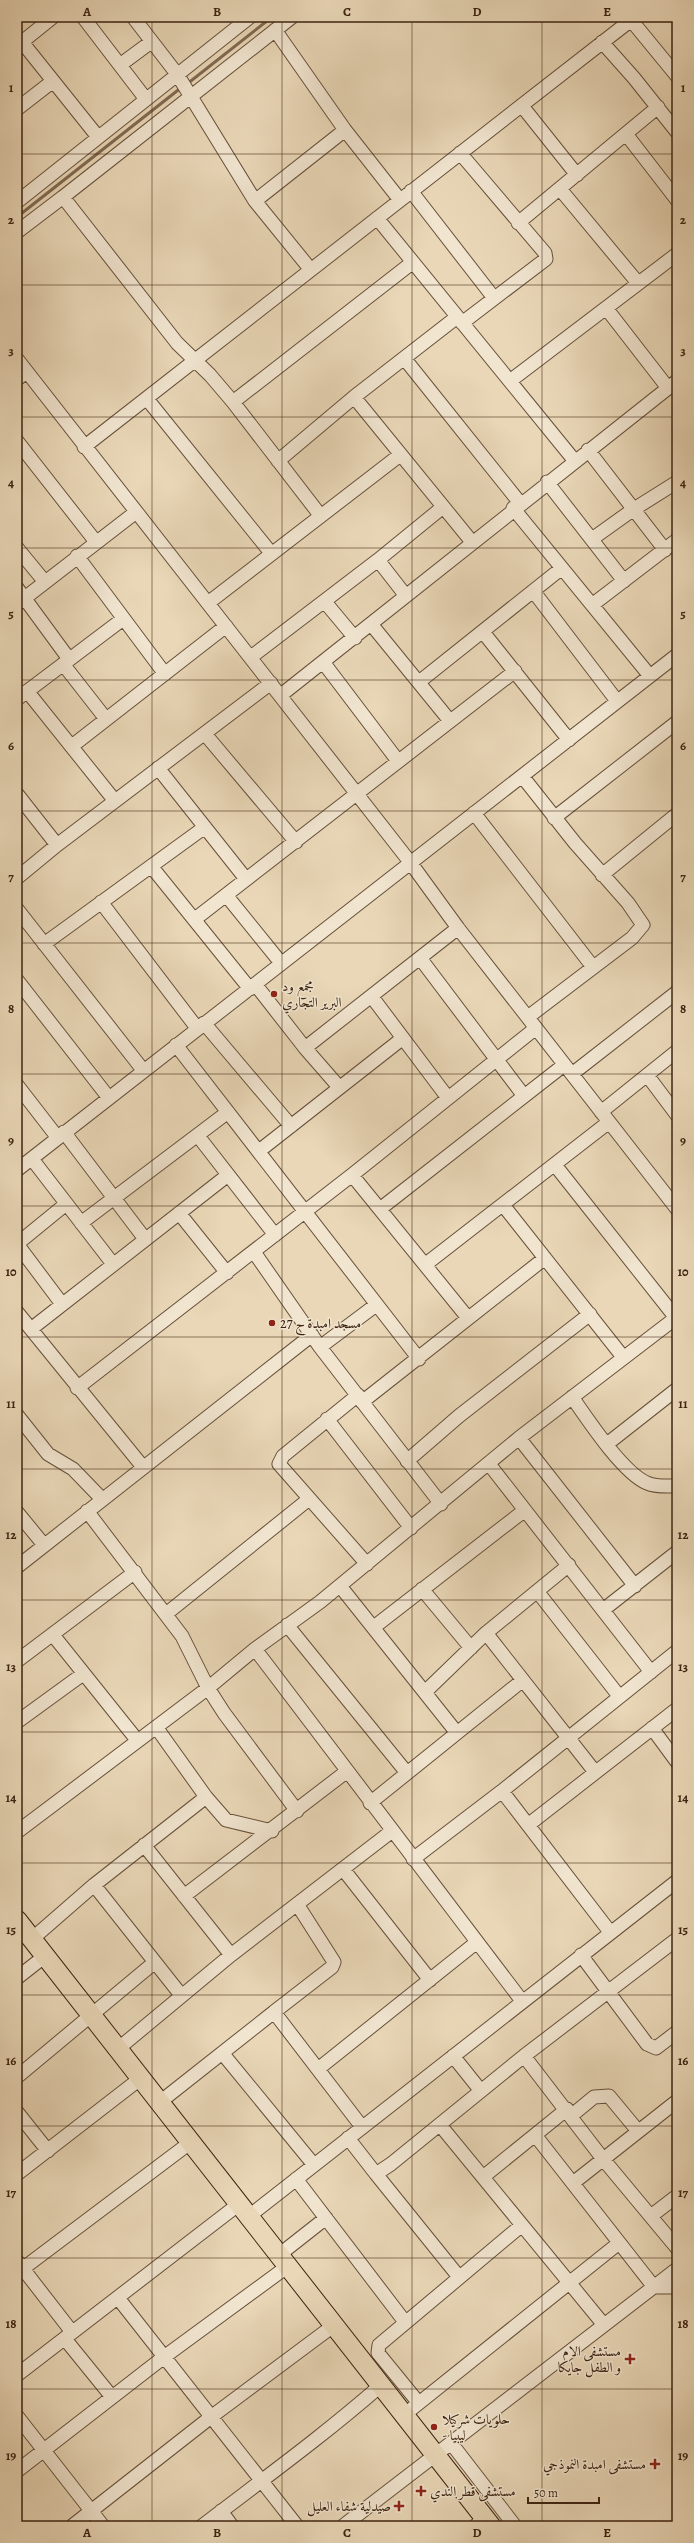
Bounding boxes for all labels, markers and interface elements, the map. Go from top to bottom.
text: A [82,3,92,20]
text: B [213,3,221,20]
text: C [343,3,351,20]
text: D [472,3,482,20]
text: E [603,3,611,20]
text: 1 [9,79,14,96]
text: 1 [681,79,686,96]
text: 2 [8,211,15,228]
text: 2 [680,211,687,228]
text: 3 [8,342,14,359]
text: 3 [680,342,686,359]
text: 4 [8,474,14,491]
text: 4 [680,474,686,491]
text: 5 [8,605,14,622]
text: 5 [680,605,686,622]
text: 6 [8,737,14,754]
text: 6 [680,737,686,754]
text: 7 [8,868,14,885]
text: 7 [680,868,686,885]
place label: مجمع ود البرير التجاري [282,977,342,1014]
marker: مجمع ود البرير التجاري [269,989,279,999]
text: 8 [8,1000,14,1017]
text: 8 [680,1000,686,1017]
text: 9 [8,1132,14,1149]
text: 9 [680,1132,686,1149]
text: 10 [5,1263,17,1280]
text: 10 [677,1263,689,1280]
place label: مسجد امبدة ح 27 [280,1314,361,1336]
marker: مسجد امبدة ح 27 [267,1318,277,1328]
text: 11 [6,1395,16,1412]
text: 11 [678,1395,688,1412]
text: 12 [6,1526,17,1543]
text: 12 [678,1526,689,1543]
text: 13 [6,1658,17,1675]
text: 13 [678,1658,689,1675]
text: 14 [6,1789,16,1806]
text: 14 [678,1789,688,1806]
text: 15 [6,1921,17,1938]
text: 15 [678,1921,689,1938]
text: 16 [6,2052,16,2069]
text: 16 [678,2052,688,2069]
text: 17 [6,2184,17,2201]
text: 17 [678,2184,689,2201]
text: 18 [6,2315,16,2332]
text: 18 [678,2315,688,2332]
place label: مستشفى الام و الطفل جايكا [558,2342,621,2378]
marker: مستشفى الام و الطفل جايكا [624,2353,636,2365]
place label: حلويات شركيلا - ليبيا [442,2410,510,2445]
marker: حلويات شركيلا - ليبيا [429,2422,439,2432]
text: 19 [6,2447,16,2464]
text: 19 [678,2447,688,2464]
place label: مستشفى امبدة النموذجي [543,2455,646,2476]
marker: مستشفى امبدة النموذجي [649,2458,661,2470]
scale bar [528,2479,599,2505]
place label: مستشفى قطر الندي [430,2482,516,2503]
marker: مستشفى قطر الندي [415,2485,427,2497]
text: 50 m [534,2485,558,2501]
place label: صيدلية شفاء العليل [307,2497,391,2517]
marker: صيدلية شفاء العليل [394,2501,404,2511]
text: A [82,2524,92,2541]
text: B [213,2524,221,2541]
text: C [343,2524,351,2541]
text: D [472,2524,482,2541]
text: E [603,2524,611,2541]

